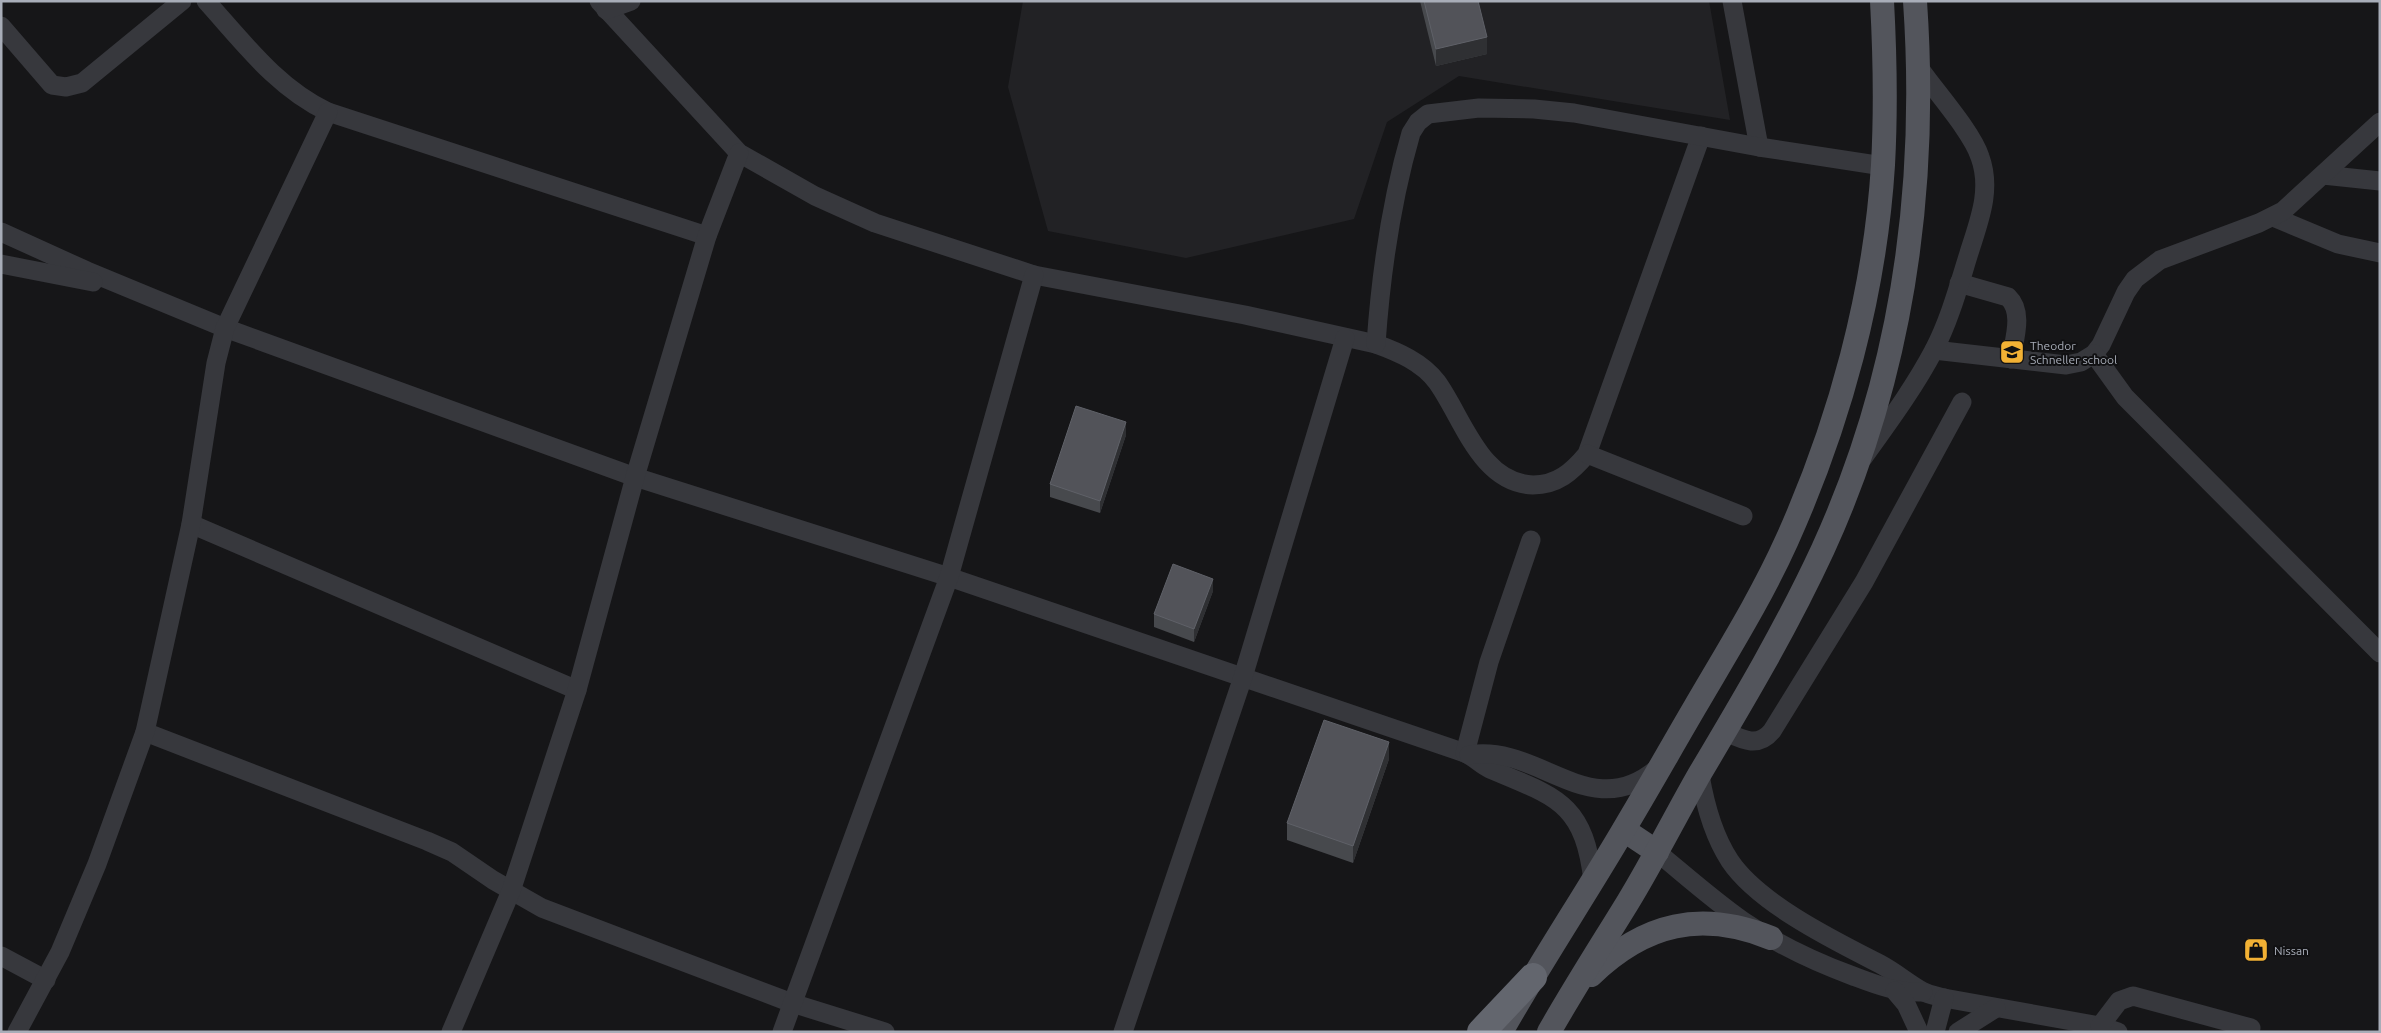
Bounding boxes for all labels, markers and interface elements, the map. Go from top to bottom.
school or university icon: Theodor Schneller school [1999,339,2025,365]
place label: Theodor Schneller school [2030,339,2117,366]
shop icon: Nissan [2243,937,2269,963]
place label: Nissan [2274,944,2309,957]

